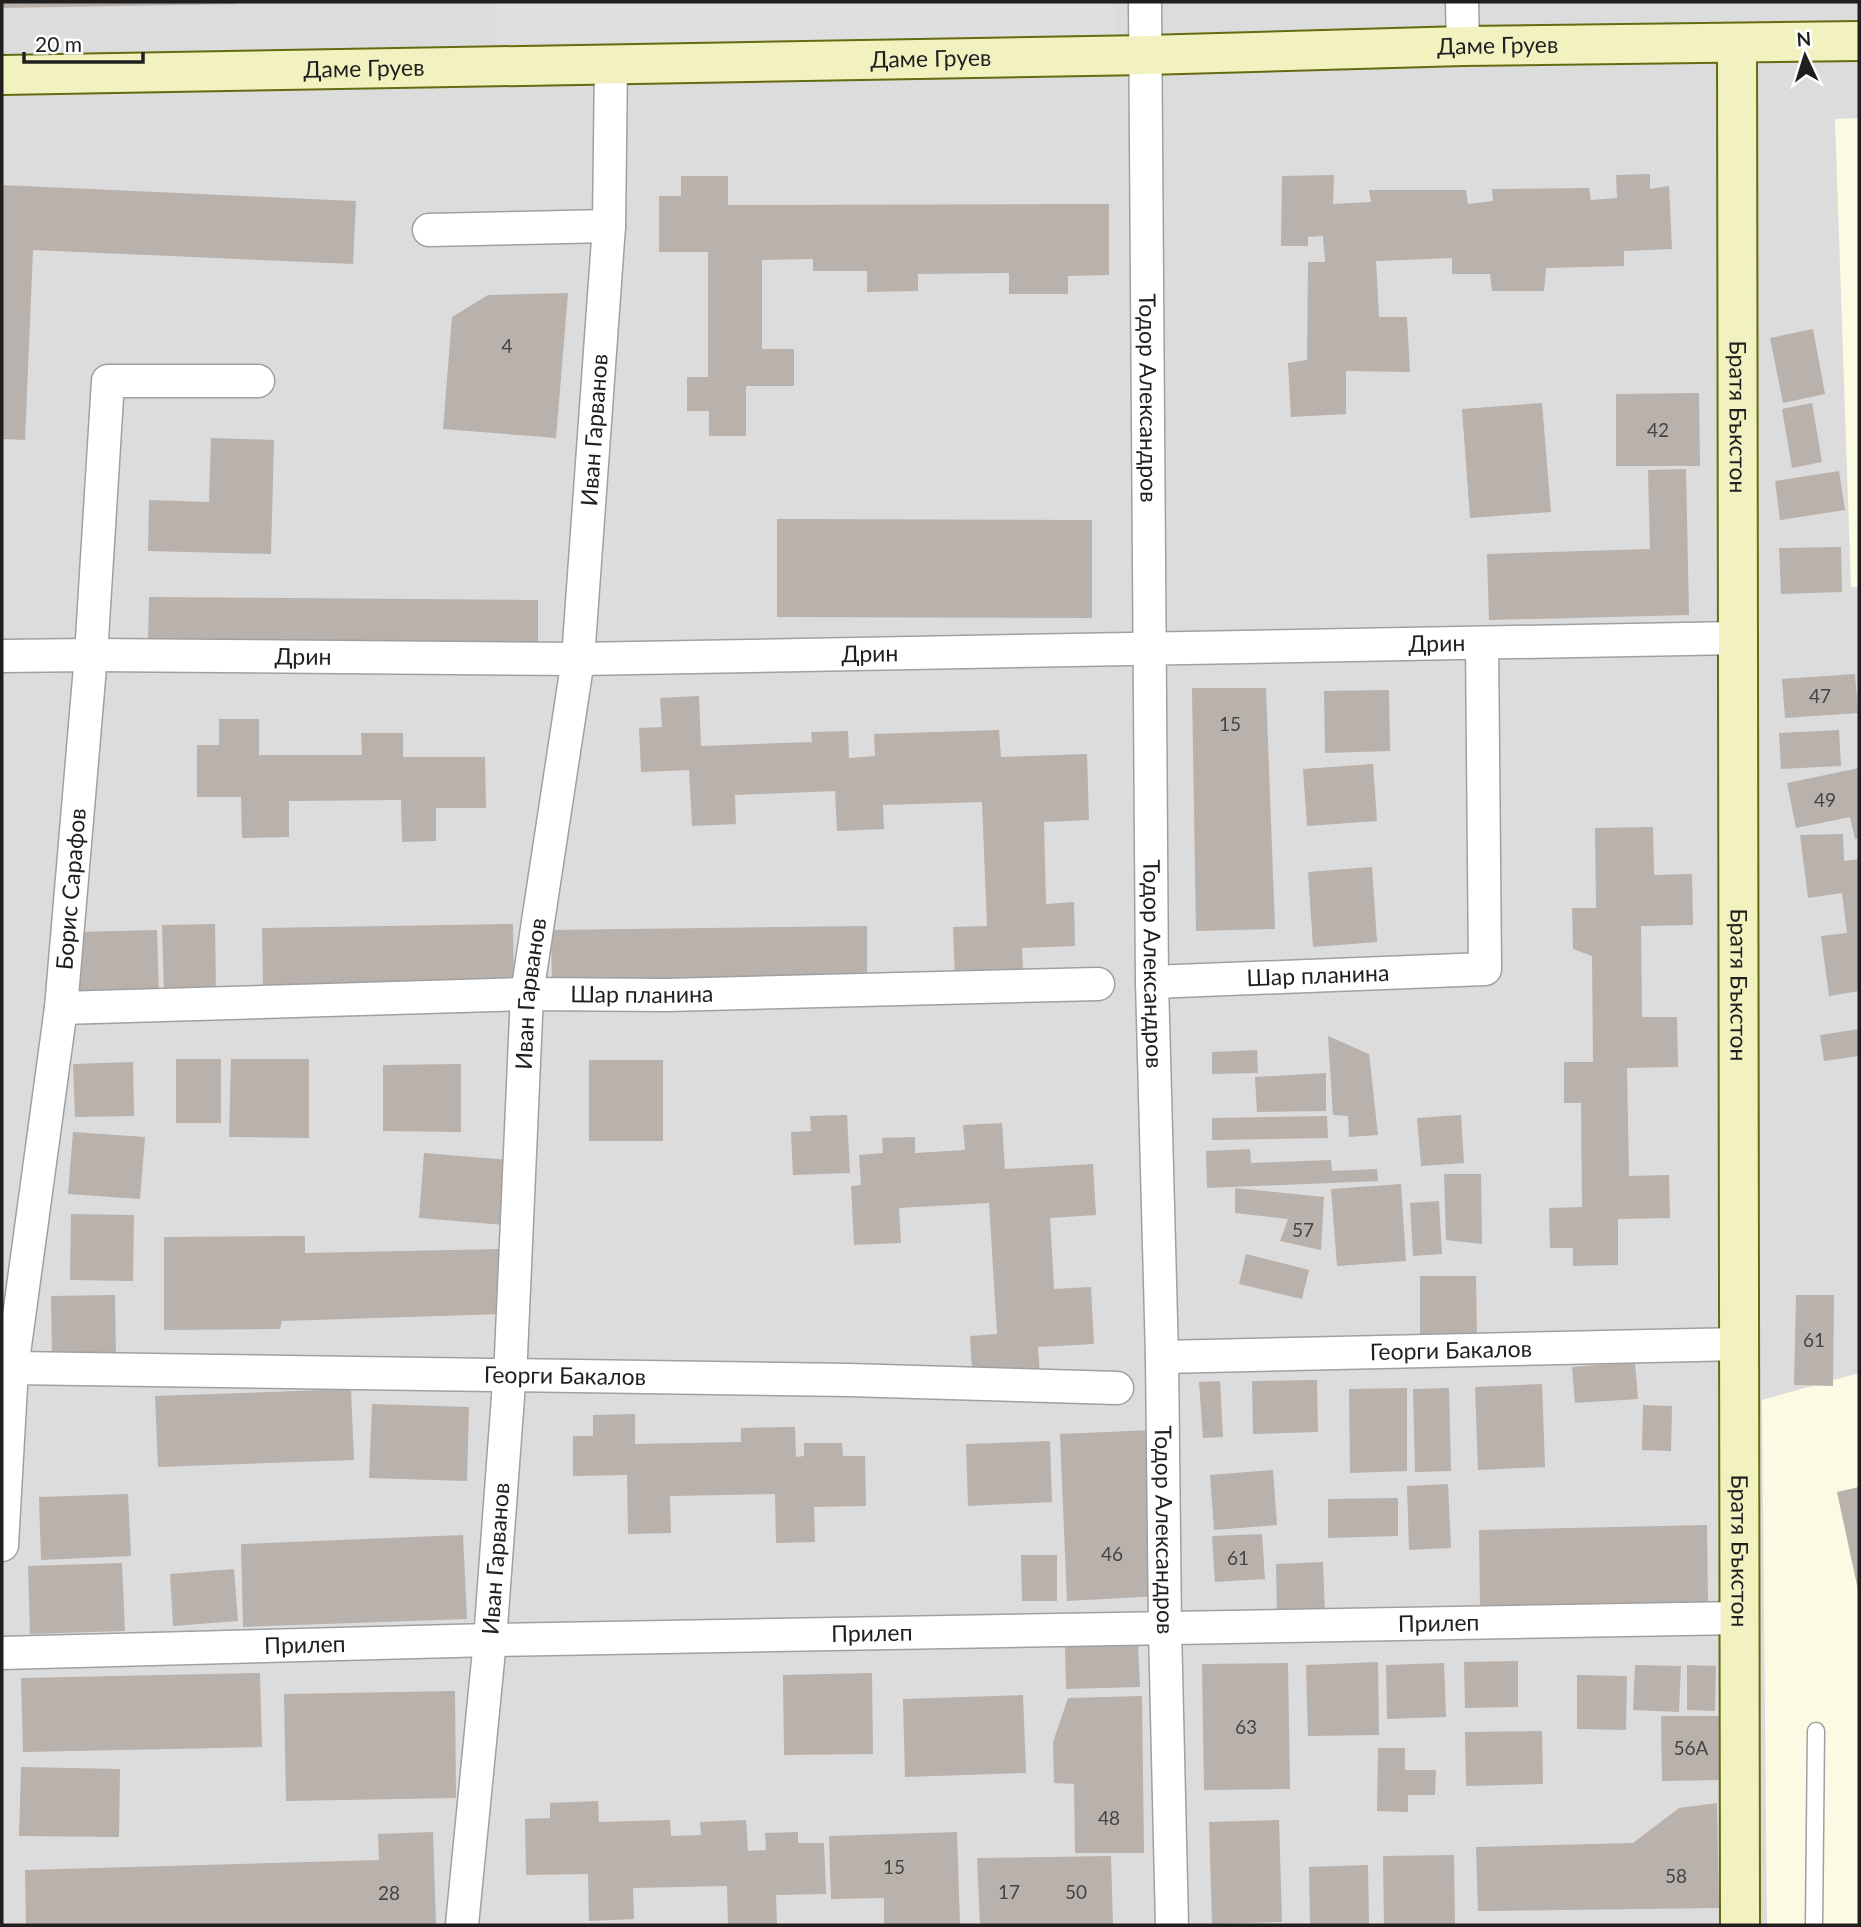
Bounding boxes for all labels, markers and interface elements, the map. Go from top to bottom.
scale bar [24,21,144,65]
north arrow [1770,21,1840,91]
text: N [1796,27,1812,51]
street label: Даме Груев [1437,30,1558,60]
text: 20 m [35,31,82,56]
street label: Даме Груев [870,43,992,73]
street label: Даме Груев [303,53,425,83]
street label: Тодор Александров [1134,293,1164,503]
house number: 4 [501,334,513,357]
street label: Братя Бъкстон [1724,340,1753,494]
street label: Иван Гарванов [574,353,613,507]
house number: 42 [1647,418,1669,441]
street label: Дрин [1408,628,1466,657]
street label: Дрин [841,638,899,667]
street label: Дрин [274,642,332,670]
house number: 47 [1809,684,1831,707]
house number: 15 [1219,712,1241,735]
house number: 49 [1814,788,1836,811]
street label: Борис Сарафов [49,807,91,971]
street label: Тодор Александров [1138,859,1169,1069]
street label: Братя Бъкстон [1725,908,1754,1062]
street label: Иван Гарванов [509,916,551,1070]
street label: Шар планина [1246,958,1390,991]
street label: Шар планина [570,979,714,1008]
house number: 57 [1292,1218,1314,1241]
house number: 61 [1803,1328,1825,1351]
street label: Георги Бакалов [1370,1334,1532,1365]
street label: Георги Бакалов [484,1360,646,1390]
street label: Тодор Александров [1150,1425,1180,1634]
street label: Братя Бъкстон [1726,1474,1755,1628]
street label: Иван Гарванов [475,1481,515,1636]
house number: 46 [1101,1542,1123,1565]
house number: 61 [1227,1546,1249,1569]
street label: Прилеп [1398,1608,1480,1637]
street label: Прилеп [831,1618,913,1647]
street label: Прилеп [264,1629,346,1659]
house number: 63 [1235,1715,1257,1738]
house number: 56А [1674,1736,1709,1759]
house number: 48 [1098,1806,1120,1829]
house number: 15 [883,1855,905,1878]
house number: 58 [1665,1864,1687,1887]
house number: 17 [998,1880,1020,1903]
house number: 50 [1065,1880,1087,1903]
house number: 28 [378,1881,400,1904]

